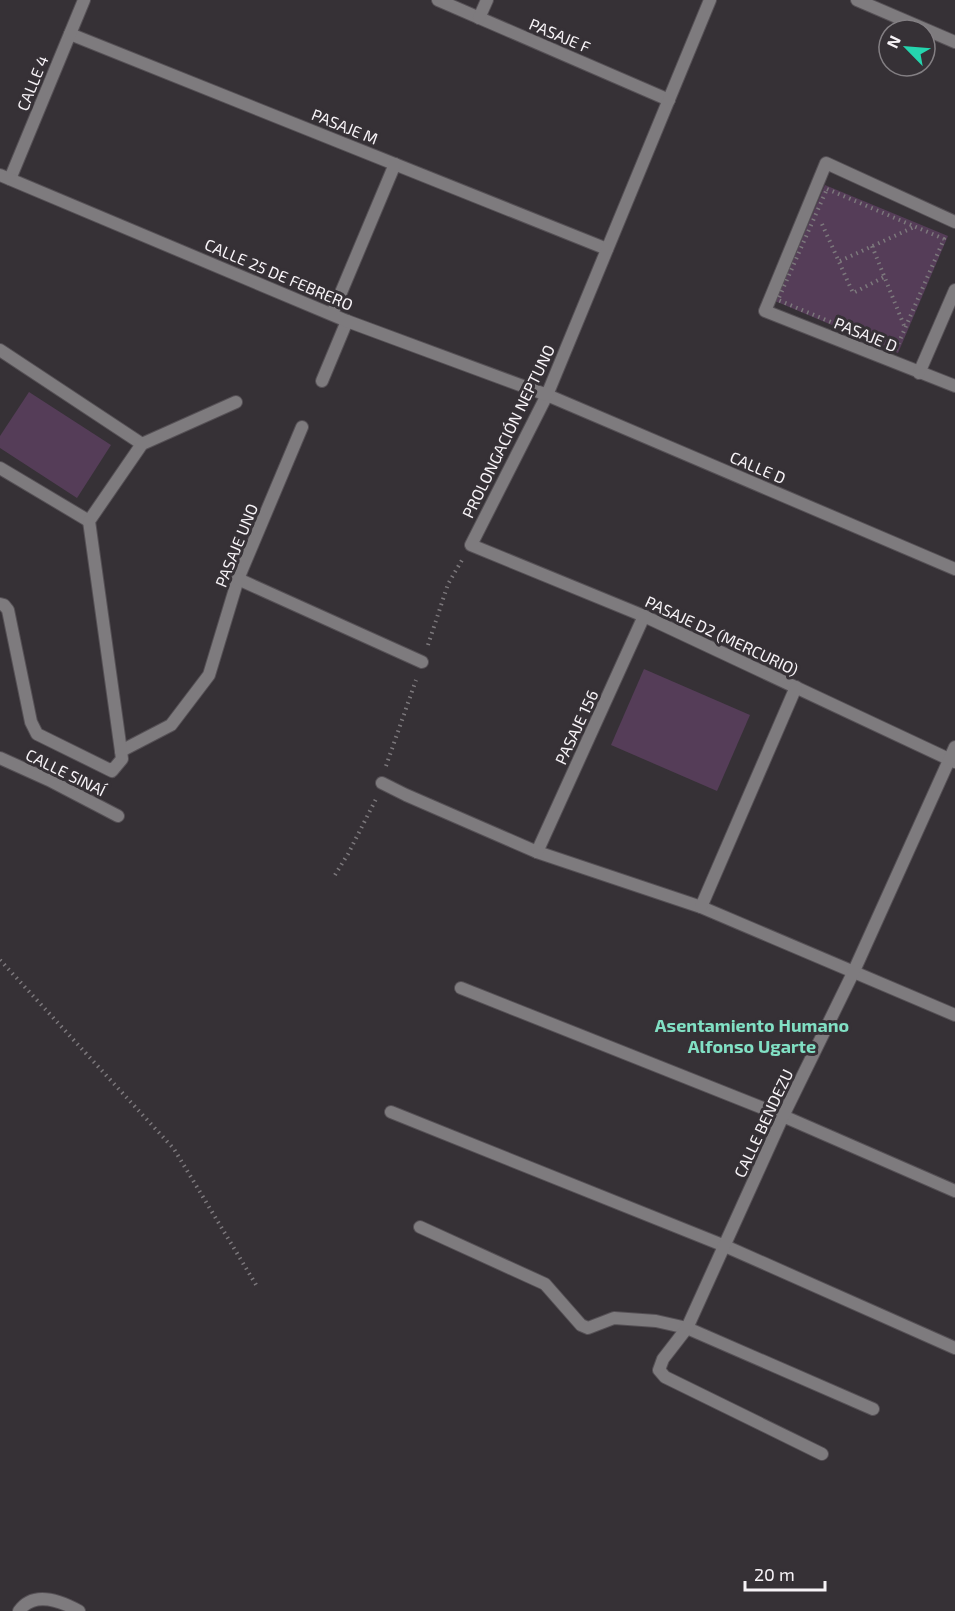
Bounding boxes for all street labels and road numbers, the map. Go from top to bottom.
street label: PASAJE F [527,14,594,56]
street label: CALLE 4 [12,52,52,113]
street label: PASAJE M [309,104,381,148]
street label: CALLE 25 DE FEBRERO [202,234,356,314]
street label: PASAJE D [832,313,900,355]
street label: PROLONGACIÓN NEPTUNO [458,341,558,521]
street label: CALLE D [727,447,789,487]
street label: PASAJE UNO [211,500,261,590]
street label: PASAJE D2 (MERCURIO) [642,591,802,679]
street label: PASAJE 156 [551,687,601,767]
street label: CALLE SINAÍ [23,744,110,800]
street label: CALLE BENDEZU [730,1066,796,1180]

